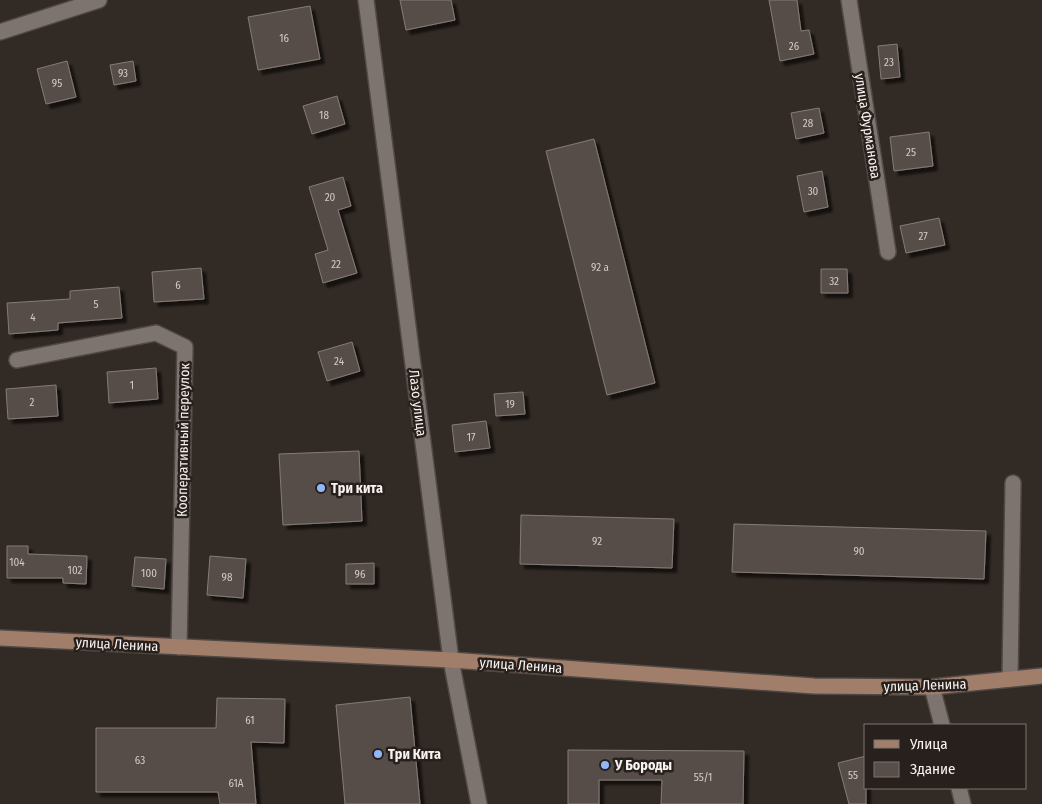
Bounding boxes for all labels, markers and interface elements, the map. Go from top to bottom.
house number: 16 [279,32,289,45]
house number: 26 [789,40,800,53]
house number: 23 [884,56,894,69]
house number: 93 [118,67,128,80]
street label: улица Фурманова [851,72,884,180]
house number: 95 [52,77,62,90]
house number: 18 [319,109,329,122]
house number: 28 [803,117,814,130]
house number: 25 [906,146,916,159]
house number: 30 [808,185,819,198]
house number: 20 [325,191,336,204]
house number: 27 [918,230,928,243]
house number: 22 [331,258,341,271]
house number: 92 а [591,261,609,274]
house number: 32 [829,275,839,288]
house number: 6 [175,279,181,292]
house number: 5 [93,298,99,311]
house number: 4 [30,311,36,324]
house number: 24 [334,355,345,368]
street label: Кооперативный переулок [174,362,193,517]
street label: Лазо улица [405,369,430,437]
house number: 1 [130,379,134,392]
house number: 2 [30,396,35,409]
house number: 19 [505,398,515,411]
house number: 17 [467,431,476,444]
place label: Три кита [331,480,383,497]
marker: Три кита [315,482,327,494]
house number: 92 [592,535,602,548]
house number: 90 [853,545,865,558]
house number: 104 [9,556,25,569]
house number: 102 [68,564,83,577]
house number: 100 [141,567,157,580]
house number: 96 [355,568,366,581]
house number: 98 [222,571,233,584]
street label: улица Ленина [75,634,159,655]
street label: улица Ленина [479,654,563,677]
street label: улица Ленина [883,676,967,695]
house number: 61 [245,714,255,727]
legend [864,724,1027,789]
text: Улица [909,735,948,753]
place label: Три Кита [388,746,441,763]
marker: Три Кита [372,748,384,760]
house number: 63 [135,754,145,767]
place label: У Бороды [614,757,672,774]
marker: У Бороды [599,759,611,771]
text: Здание [910,760,956,778]
house number: 55 [848,769,858,782]
house number: 55/1 [694,771,712,784]
house number: 61А [228,777,244,790]

